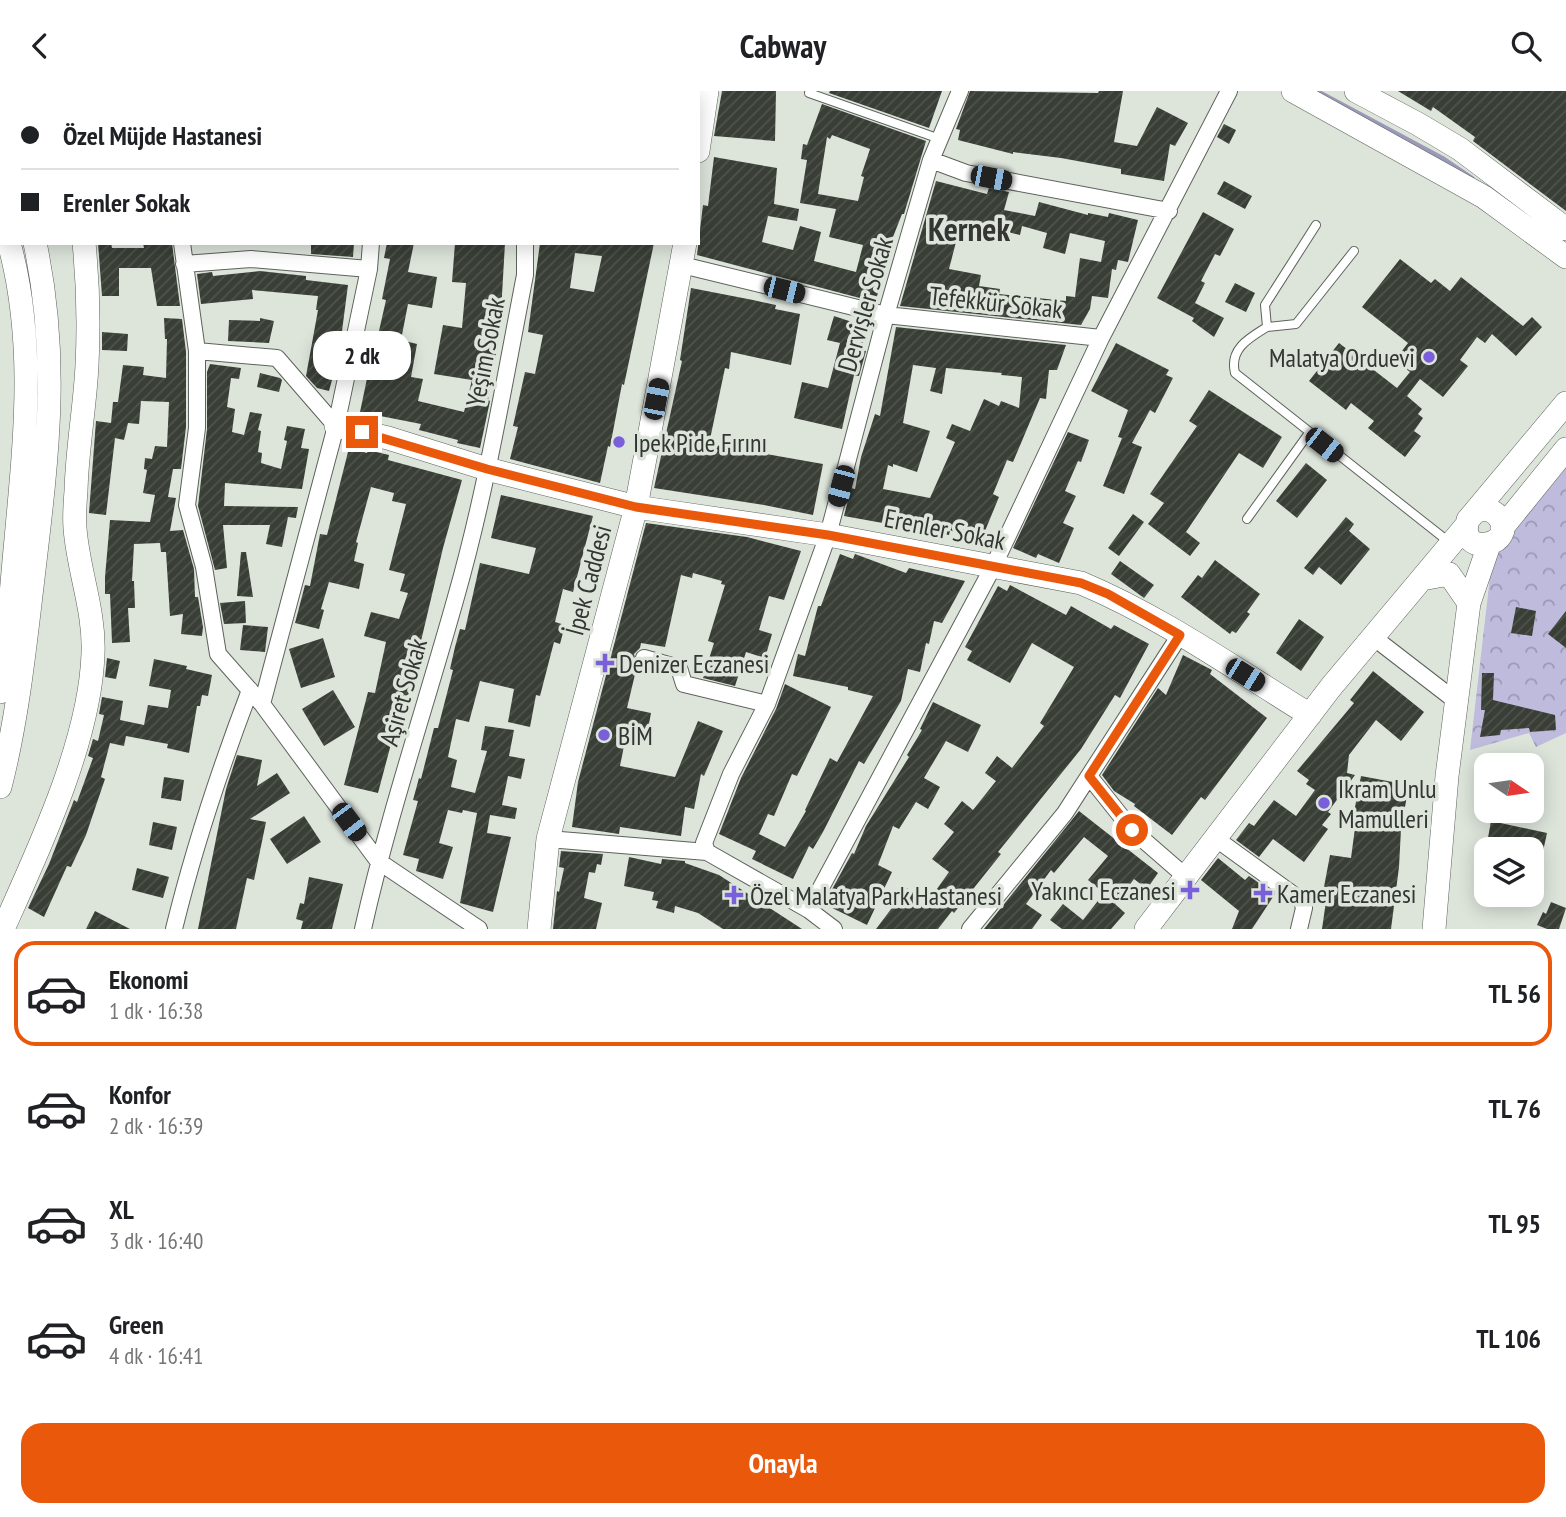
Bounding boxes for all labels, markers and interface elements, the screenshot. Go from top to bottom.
text: Cabway [740,25,826,67]
icon: back [21,27,59,65]
icon: search [1507,27,1545,65]
text: Özel Müjde Hastanesi [63,119,262,152]
car [969,164,1014,192]
text: Erenler Sokak [63,186,190,219]
district label: Kernek [928,207,1010,250]
street label: Dervişler Sokak [830,233,900,375]
car [762,275,807,305]
street label: Tefekkür Sokak [928,279,1064,325]
street label: Yeşim Sokak [458,295,512,409]
callout: 2 dk [313,331,411,379]
text: 2 dk [344,341,380,370]
place label: Malatya Orduevi [1269,341,1415,374]
marker: Malatya Orduevi [1421,349,1437,365]
car [642,376,671,422]
route end [346,416,378,448]
car [1301,424,1348,466]
place label: Ipek Pide Fırını [633,426,767,459]
marker: Ipek Pide Fırını [611,434,627,450]
car [826,463,857,509]
street label: Erenler Sokak [882,501,1008,557]
street label: İpek Caddesi [557,521,619,639]
street label: Aşiret Sokak [372,634,434,750]
place label: Denizer Eczanesi [619,647,769,680]
marker: Denizer Eczanesi [597,655,613,671]
car [1222,655,1269,695]
place label: BİM [618,719,653,752]
marker: BİM [596,727,612,743]
north arrow [1474,753,1544,823]
map controls [1474,753,1544,907]
place label: Ikram Unlu Mamulleri [1338,772,1436,835]
marker: Ikram Unlu Mamulleri [1316,795,1332,811]
car [328,799,371,845]
route start [1116,814,1148,846]
button: layers [1474,837,1544,907]
place label: Yakıncı Eczanesi [1031,874,1176,907]
place label: Kamer Eczanesi [1277,877,1416,910]
place label: Özel Malatya Park Hastanesi [750,879,1002,912]
marker: Yakıncı Eczanesi [1182,882,1198,898]
marker: Özel Malatya Park Hastanesi [724,885,744,905]
marker: Kamer Eczanesi [1255,885,1271,901]
icon: car [25,962,88,1025]
text: Ekonomi [109,963,189,996]
text: TL 56 [1489,977,1541,1010]
text: 1 dk · 16:38 [109,996,203,1025]
icon: car [25,1077,88,1140]
text: Konfor [109,1078,171,1111]
text: TL 76 [1489,1092,1541,1125]
text: 2 dk · 16:39 [109,1111,203,1140]
icon: car [25,1192,88,1255]
text: XL [109,1193,134,1226]
text: TL 95 [1489,1207,1541,1240]
text: 3 dk · 16:40 [109,1226,203,1255]
icon: car [25,1307,88,1370]
text: Green [109,1308,164,1341]
text: TL 106 [1476,1322,1541,1355]
text: 4 dk · 16:41 [109,1341,203,1370]
button: Onayla [21,1423,1545,1503]

